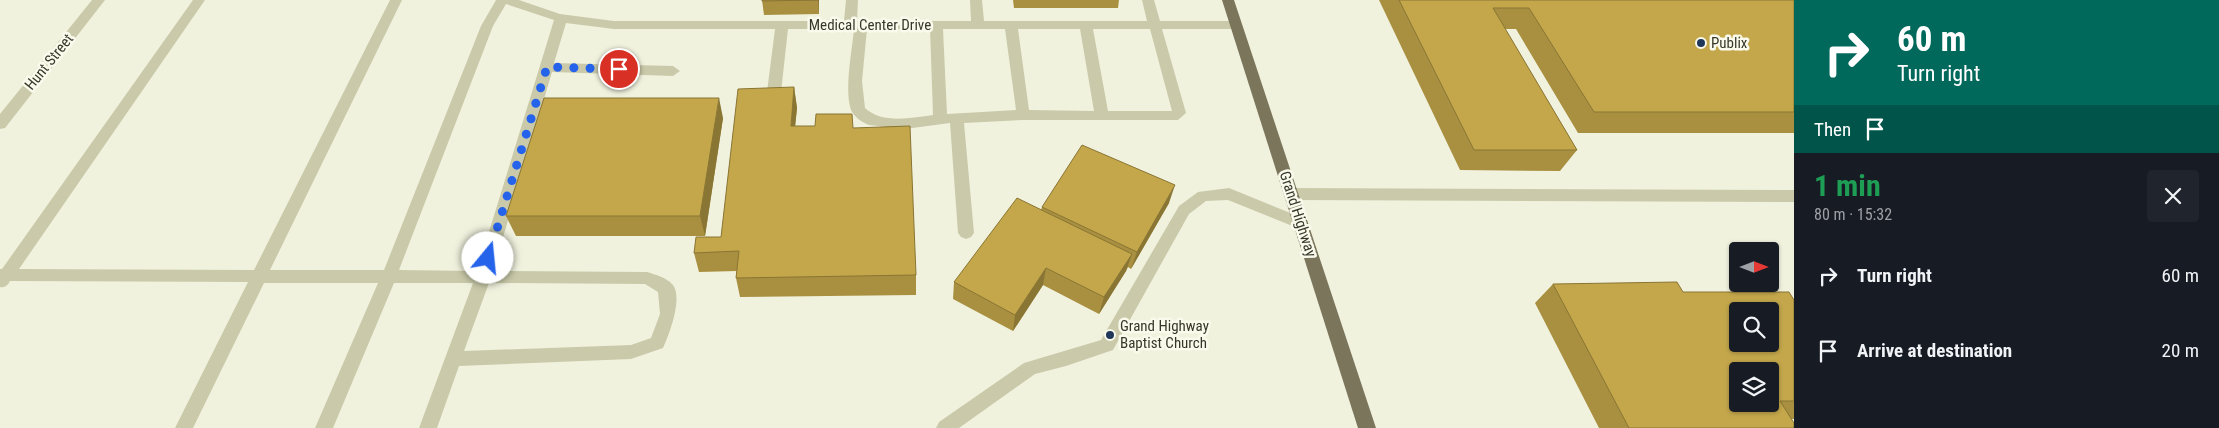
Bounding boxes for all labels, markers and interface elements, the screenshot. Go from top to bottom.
street label: Medical Center Drive [809,16,931,34]
text: 60 m [1897,19,1966,60]
icon: right [1814,20,1879,85]
street label: Hunt Street [21,30,77,94]
place label: Publix [1711,34,1748,52]
marker: Publix [1695,37,1707,49]
pin [598,48,640,90]
icon: arrive [605,55,633,83]
text: Turn right [1897,61,1980,86]
icon: arrive [1861,115,1889,143]
text: Then [1814,118,1851,141]
text: 1 min [1814,168,1881,203]
street label: Grand Highway [1276,169,1320,259]
button: close [2147,170,2199,222]
text: 80 m · 15:32 [1814,205,1892,224]
position arrow [461,231,513,283]
north arrow [1729,242,1779,292]
map controls [1729,242,1779,412]
icon: right [1814,262,1842,290]
text: Turn right [1857,264,1932,287]
text: 60 m [2162,264,2199,287]
button: search [1729,302,1779,352]
place label: Grand Highway Baptist Church [1120,317,1209,352]
marker: Grand Highway Baptist Church [1104,329,1116,341]
icon: arrive [1814,337,1842,365]
text: Arrive at destination [1857,339,2012,362]
text: 20 m [2162,339,2199,362]
button: layers [1729,362,1779,412]

